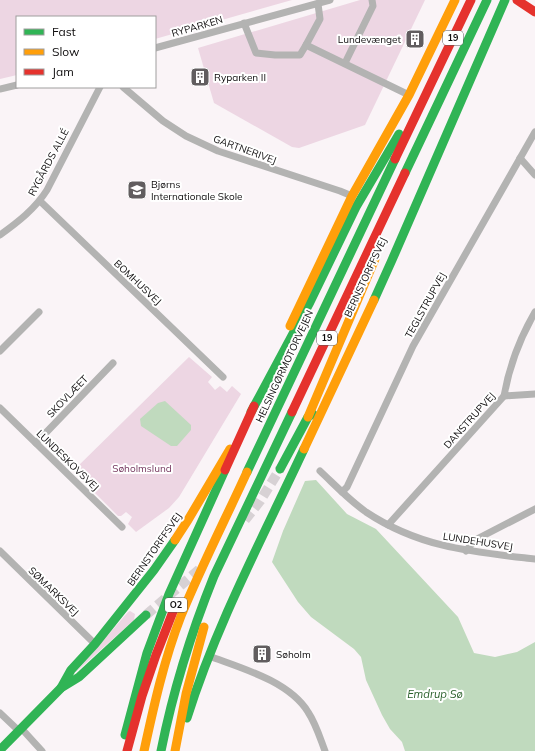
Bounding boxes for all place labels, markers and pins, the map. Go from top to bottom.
building icon: Lundevænget [404,28,426,50]
place label: Lundevænget [338,33,401,46]
building icon: Ryparken II [189,66,211,88]
place label: Ryparken II [214,71,266,84]
place label: Bjørns Internationale Skole [151,178,243,203]
school or university icon: Bjørns Internationale Skole [126,179,148,201]
building icon: Søholm [251,643,273,665]
place label: Søholm [276,648,311,661]

